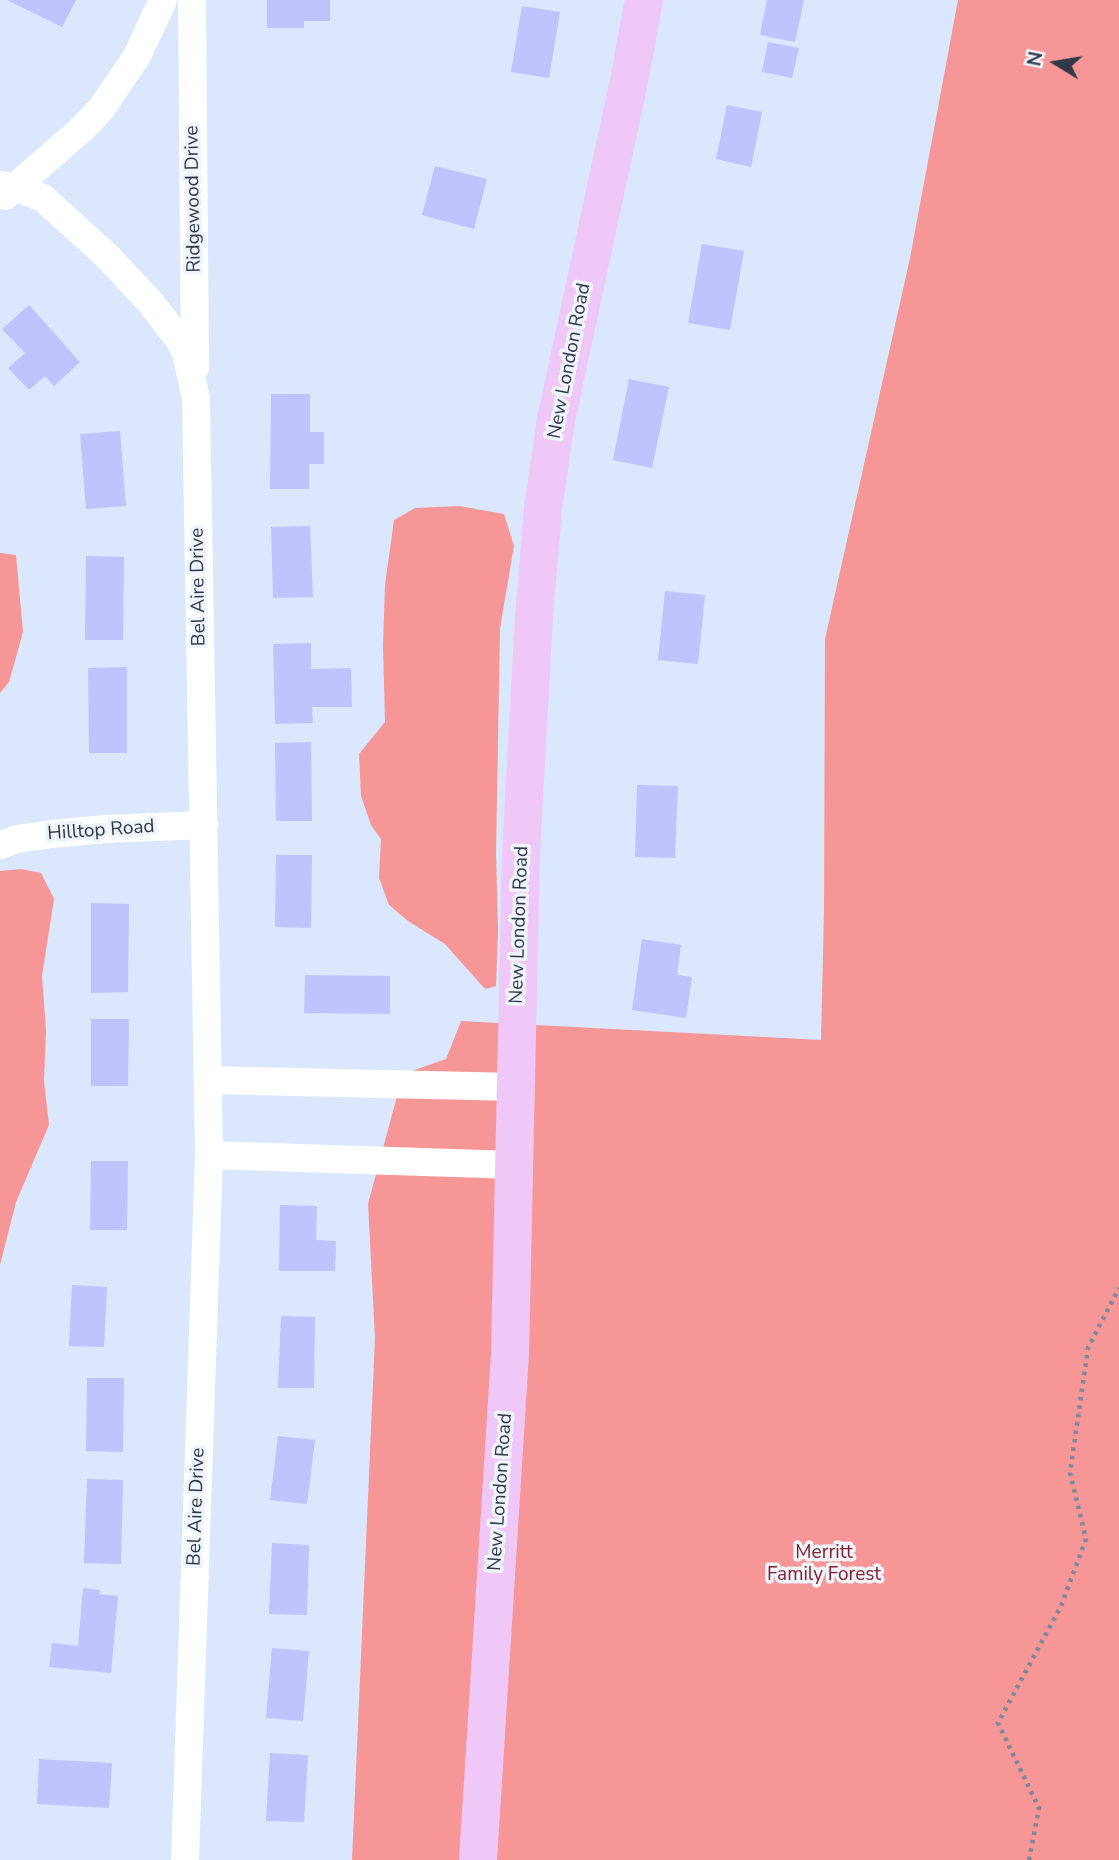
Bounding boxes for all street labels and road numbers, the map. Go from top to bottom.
street label: Ridgewood Drive [181,125,207,273]
street label: New London Road [544,281,596,441]
street label: Bel Aire Drive [187,528,211,646]
street label: Hilltop Road [47,816,155,846]
street label: New London Road [506,846,534,1004]
street label: New London Road [484,1412,518,1572]
street label: Bel Aire Drive [184,1447,210,1567]

